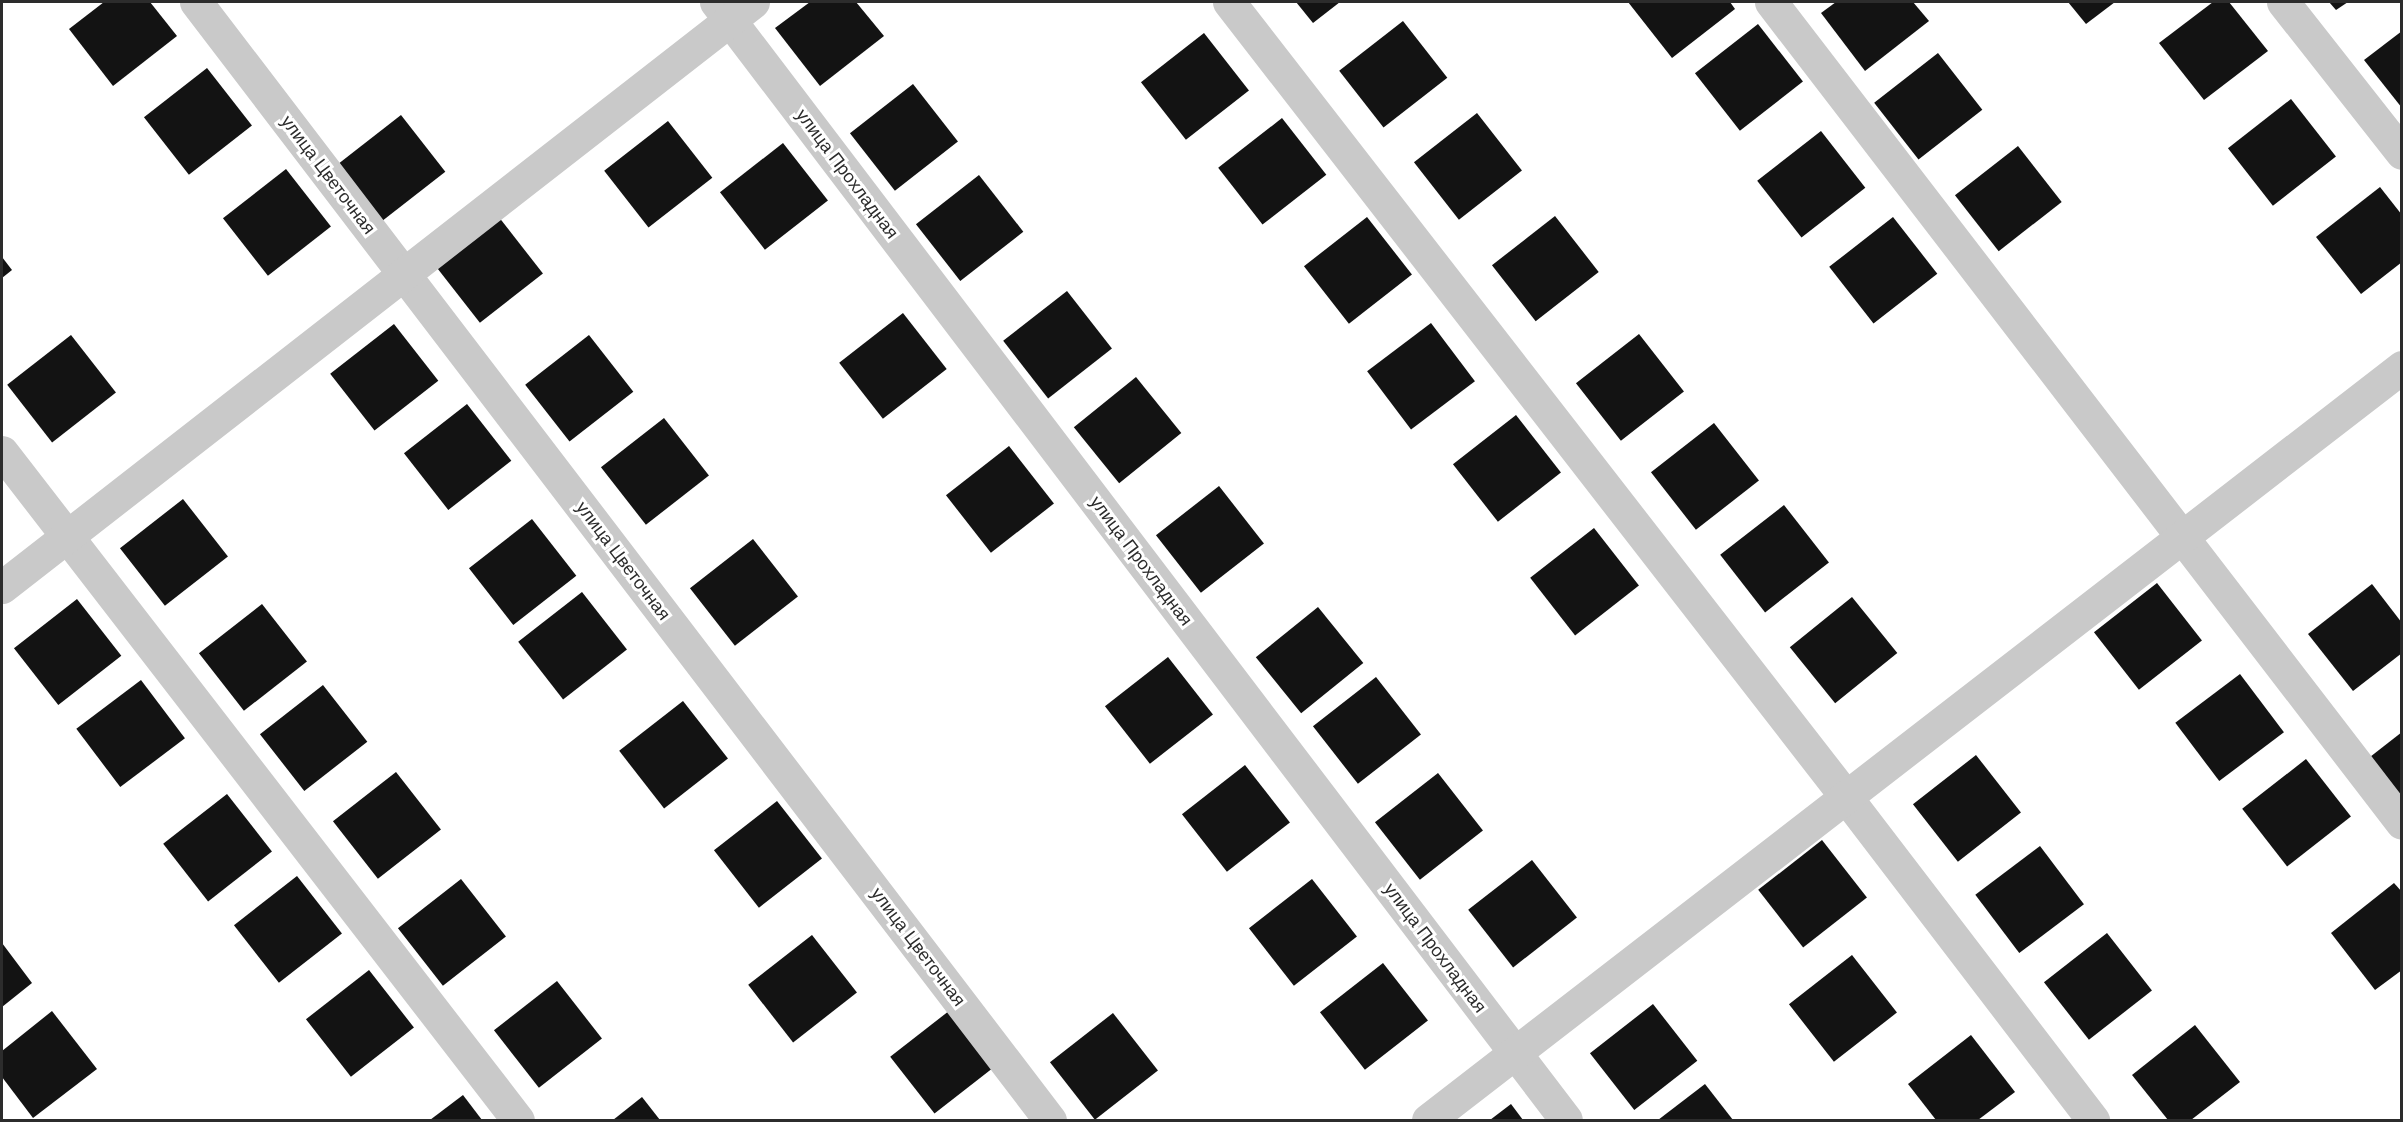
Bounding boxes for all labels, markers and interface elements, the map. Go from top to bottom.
street label: улица Прохладная [791,105,903,243]
street label: улица Цветочная [276,111,380,239]
street label: улица Прохладная [1085,492,1197,630]
street label: улица Цветочная [571,497,675,625]
street label: улица Прохладная [1379,879,1491,1017]
street label: улица Цветочная [866,883,970,1011]

